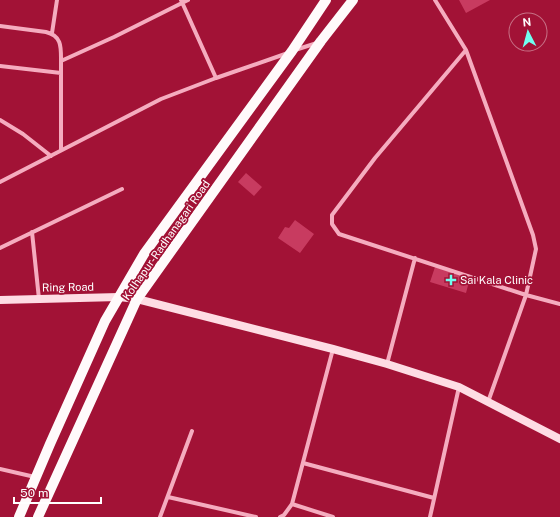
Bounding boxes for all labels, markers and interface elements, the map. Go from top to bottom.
north arrow [508,12,548,52]
text: N [522,16,532,28]
street label: Kolhapur-Radhanagari Road [120,178,212,302]
marker: Sai Kala Clinic [445,274,457,286]
place label: Sai Kala Clinic [460,274,533,286]
street label: Ring Road [42,281,94,293]
scale bar [14,479,101,505]
text: 50 m [20,486,48,500]

